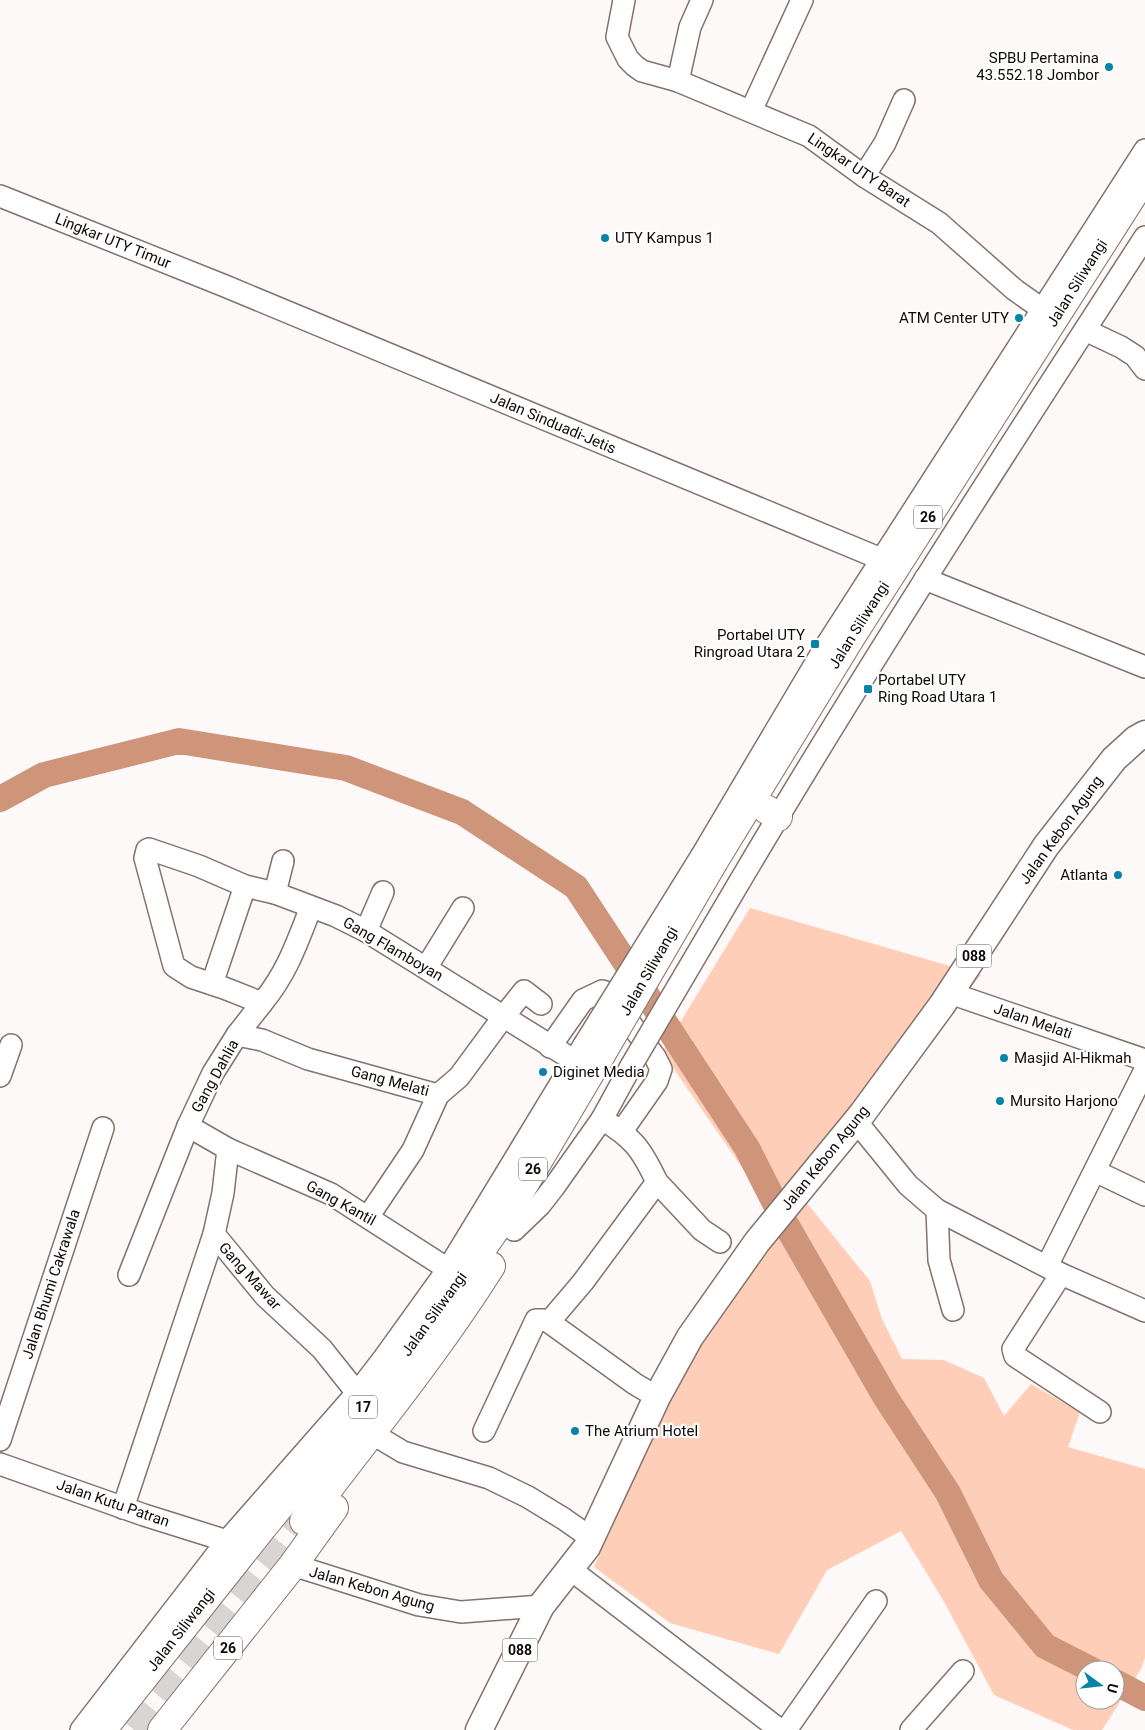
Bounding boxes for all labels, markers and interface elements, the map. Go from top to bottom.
place label: SPBU Pertamina 43.552.18 Jombor [976,49,1099,84]
marker: SPBU Pertamina 43.552.18 Jombor [1103,61,1115,73]
street label: Lingkar UTY Barat [804,129,914,211]
street label: Lingkar UTY Timur [52,210,174,272]
place label: UTY Kampus 1 [615,229,714,247]
marker: UTY Kampus 1 [599,232,611,244]
street label: Jalan Siliwangi [1043,236,1111,330]
place label: ATM Center UTY [899,309,1009,327]
marker: ATM Center UTY [1013,312,1025,324]
street label: Jalan Sinduadi-Jetis [487,388,619,458]
road number: 26 [914,506,942,528]
street label: Jalan Siliwangi [825,578,893,672]
place label: Portabel UTY Ringroad Utara 2 [694,626,805,661]
marker: Portabel UTY Ringroad Utara 2 [809,638,821,650]
place label: Portabel UTY Ring Road Utara 1 [878,671,997,706]
marker: Portabel UTY Ring Road Utara 1 [862,683,874,695]
street label: Jalan Kebon Agung [1016,772,1106,888]
place label: Atlanta [1060,866,1108,884]
marker: Atlanta [1112,869,1124,881]
street label: Gang Flamboyan [340,913,446,985]
street label: Jalan Siliwangi [616,923,682,1019]
road number: 088 [956,944,992,968]
street label: Jalan Melati [991,999,1075,1043]
street label: Gang Dahlia [188,1036,242,1116]
place label: Masjid Al-Hikmah [1014,1049,1132,1067]
marker: Masjid Al-Hikmah [998,1052,1010,1064]
street label: Gang Melati [349,1062,431,1100]
place label: Diginet Media [553,1063,645,1081]
marker: Diginet Media [537,1066,549,1078]
place label: Mursito Harjono [1010,1092,1118,1110]
marker: Mursito Harjono [994,1095,1006,1107]
street label: Jalan Kebon Agung [777,1102,873,1214]
road number: 26 [519,1158,547,1180]
street label: Gang Kantil [303,1176,379,1230]
street label: Jalan Bhumi Cakrawala [18,1207,84,1361]
street label: Gang Mawar [215,1239,285,1313]
street label: Jalan Siliwangi [397,1268,471,1360]
road number: 17 [349,1395,377,1418]
place label: The Atrium Hotel [585,1422,698,1440]
marker: The Atrium Hotel [569,1425,581,1437]
street label: Jalan Kutu Patran [54,1475,172,1531]
street label: Jalan Kebon Agung [307,1562,437,1616]
street label: Jalan Siliwangi [143,1585,219,1675]
road number: 26 [214,1636,242,1660]
road number: 088 [502,1638,538,1662]
north arrow [1075,1660,1125,1710]
text: U [1104,1682,1121,1695]

